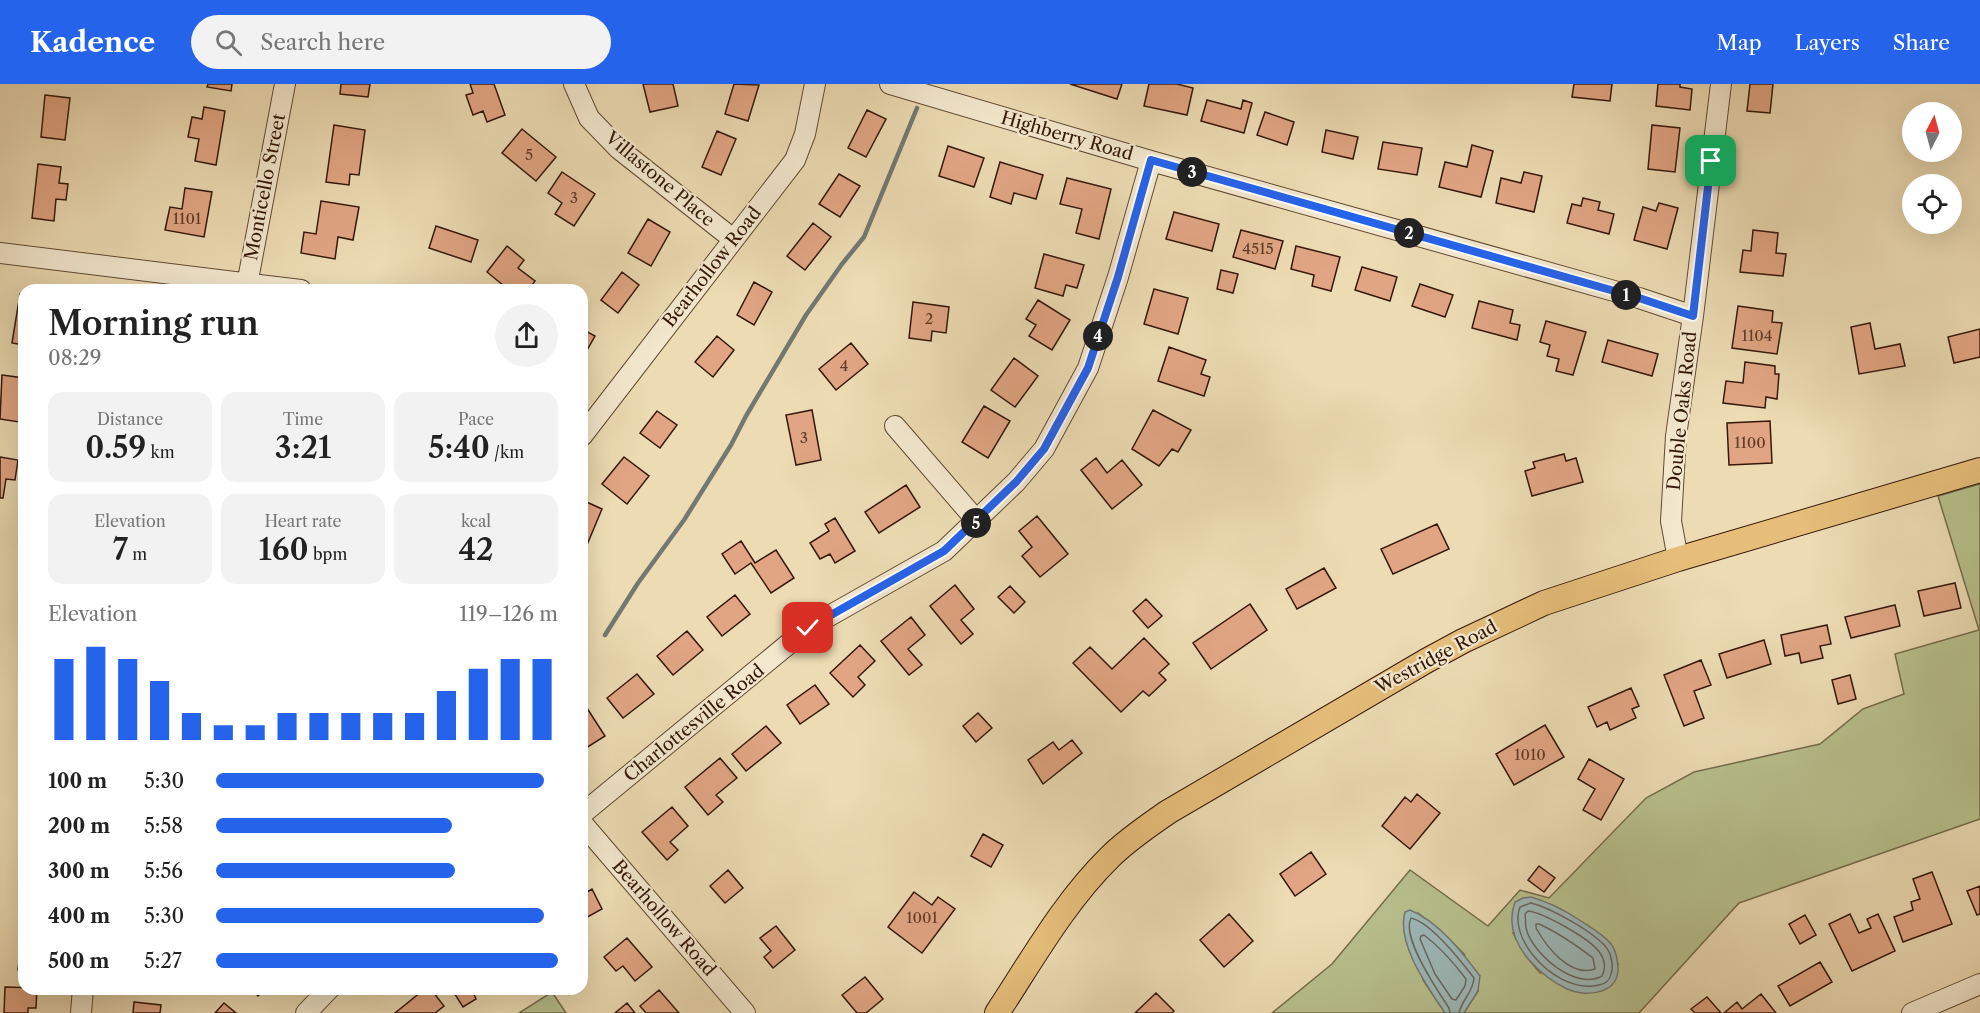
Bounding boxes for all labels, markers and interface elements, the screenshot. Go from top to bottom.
search box [191,15,611,69]
text: Kadence [30,25,155,59]
icon: search [212,26,245,59]
text: Search here [260,29,385,56]
text: Map [1717,30,1762,55]
text: Layers [1795,30,1860,55]
text: Share [1893,30,1950,55]
north arrow [1902,102,1962,162]
map controls [1902,102,1962,234]
street label: Highberry Road [998,107,1136,165]
street label: Monticello Street [240,111,290,262]
street label: Villastone Place [600,126,719,231]
pin [1685,135,1736,186]
icon: arrive [1694,144,1727,177]
house number: 5 [525,145,533,164]
pin: 3 [1177,157,1207,187]
text: 3 [1187,162,1197,182]
button: locate [1902,174,1962,234]
house number: 3 [570,188,578,207]
street label: Bearhollow Road [658,202,766,332]
house number: 1101 [173,209,202,228]
pin: 2 [1394,218,1424,248]
text: 2 [1404,223,1414,243]
house number: 4515 [1242,239,1274,258]
pin: 1 [1611,280,1641,310]
text: 1 [1622,285,1630,305]
text: Morning run [48,303,259,344]
button: share [495,304,558,367]
house number: 2 [925,309,933,328]
pin: 4 [1083,321,1113,351]
text: 4 [1093,326,1103,346]
house number: 1104 [1742,326,1772,345]
street label: Double Oaks Road [1663,330,1701,492]
text: 08:29 [48,346,101,370]
house number: 4 [840,356,848,375]
text: Distance [97,409,163,429]
text: Time [283,409,323,429]
text: Pace [458,409,494,429]
house number: 3 [800,428,808,447]
text: 0.59 [85,429,146,466]
text: 3:21 [275,429,331,466]
text: 5:40 [428,429,490,466]
house number: 1100 [1734,433,1766,452]
text: km [146,442,175,462]
text: /km [490,442,524,462]
pin: 5 [961,508,991,538]
text: Elevation [94,511,166,531]
text: Heart rate [264,511,342,531]
text: kcal [461,511,491,531]
text: 5 [972,513,980,533]
text: 7 [113,531,128,568]
text: 160 [259,531,309,568]
text: 42 [458,531,494,568]
text: m [128,544,147,564]
text: bpm [309,544,347,564]
text: Elevation [48,602,137,626]
text: 119–126 m [459,602,558,626]
pin [782,602,833,653]
icon: check [791,611,824,644]
street label: Westridge Road [1370,616,1501,699]
street label: Charlottesville Road [619,660,769,786]
house number: 1010 [1514,745,1546,764]
text: 100 m [48,769,107,793]
text: 5:30 [144,769,184,793]
text: 200 m [48,814,110,838]
text: 5:58 [144,814,183,838]
street label: Bearhollow Road [608,855,721,981]
text: 300 m [48,859,110,883]
text: 5:56 [144,859,183,883]
text: 400 m [48,904,110,928]
text: 5:30 [144,904,184,928]
house number: 1001 [906,908,938,927]
text: 500 m [48,949,109,973]
text: 5:27 [144,949,182,973]

